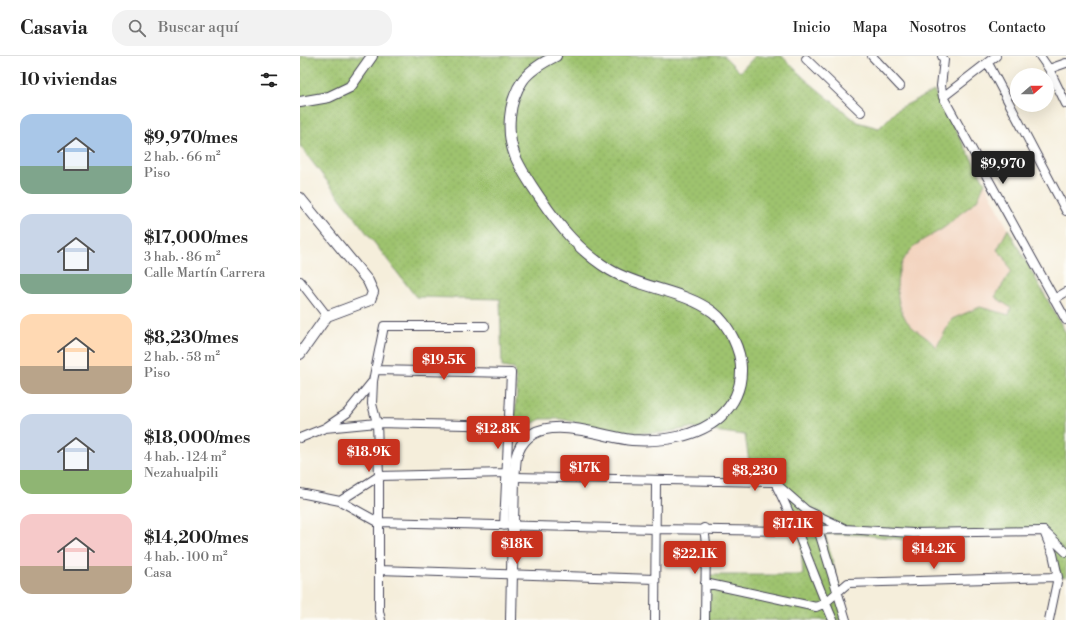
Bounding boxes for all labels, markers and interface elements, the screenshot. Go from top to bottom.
search box [112,10,392,46]
text: Casavia [20,16,88,40]
icon: search [126,17,148,39]
text: Buscar aquí [158,18,239,37]
text: Inicio [793,19,831,37]
text: Mapa [853,19,887,37]
text: Nosotros [909,19,966,37]
text: Contacto [988,19,1046,37]
north arrow [1010,68,1054,112]
map controls [1010,68,1054,112]
text: 10 viviendas [20,69,117,91]
icon: filters [258,69,280,91]
text: $9,970/mes [144,127,238,149]
icon: home [52,130,100,178]
text: 2 hab. · 66 m² [144,149,221,165]
pin: $9,970 [970,151,1036,185]
text: $9,970 [981,156,1025,172]
text: Piso [144,165,170,181]
text: $17,000/mes [144,227,248,249]
icon: home [52,230,100,278]
text: 3 hab. · 86 m² [144,249,221,265]
text: Calle Martín Carrera [144,265,265,281]
text: $8,230/mes [144,327,239,349]
icon: home [52,330,100,378]
pin: $19.5K [411,347,477,381]
text: 2 hab. · 58 m² [144,349,220,365]
text: $19.5K [422,352,466,368]
text: Piso [144,365,170,381]
pin: $12.8K [465,416,531,450]
text: $12.8K [476,421,520,437]
text: $18,000/mes [144,427,250,449]
icon: home [52,430,100,478]
pin: $18.9K [336,439,402,473]
text: $18.9K [347,444,391,460]
text: 4 hab. · 124 m² [144,449,226,465]
pin: $17K [561,455,609,489]
pin: $8,230 [722,458,788,492]
text: $17K [569,460,601,476]
text: $8,230 [732,463,778,479]
text: Nezahualpili [144,465,218,481]
pin: $17.1K [760,511,826,545]
text: $17.1K [773,516,813,532]
text: $14,200/mes [144,527,249,549]
icon: home [52,530,100,578]
pin: $18K [493,531,541,565]
text: $18K [501,536,533,552]
pin: $14.2K [901,536,967,570]
pin: $22.1K [662,541,728,575]
text: $14.2K [912,541,956,557]
text: $22.1K [673,546,717,562]
text: 4 hab. · 100 m² [144,549,228,565]
text: Casa [144,565,172,581]

